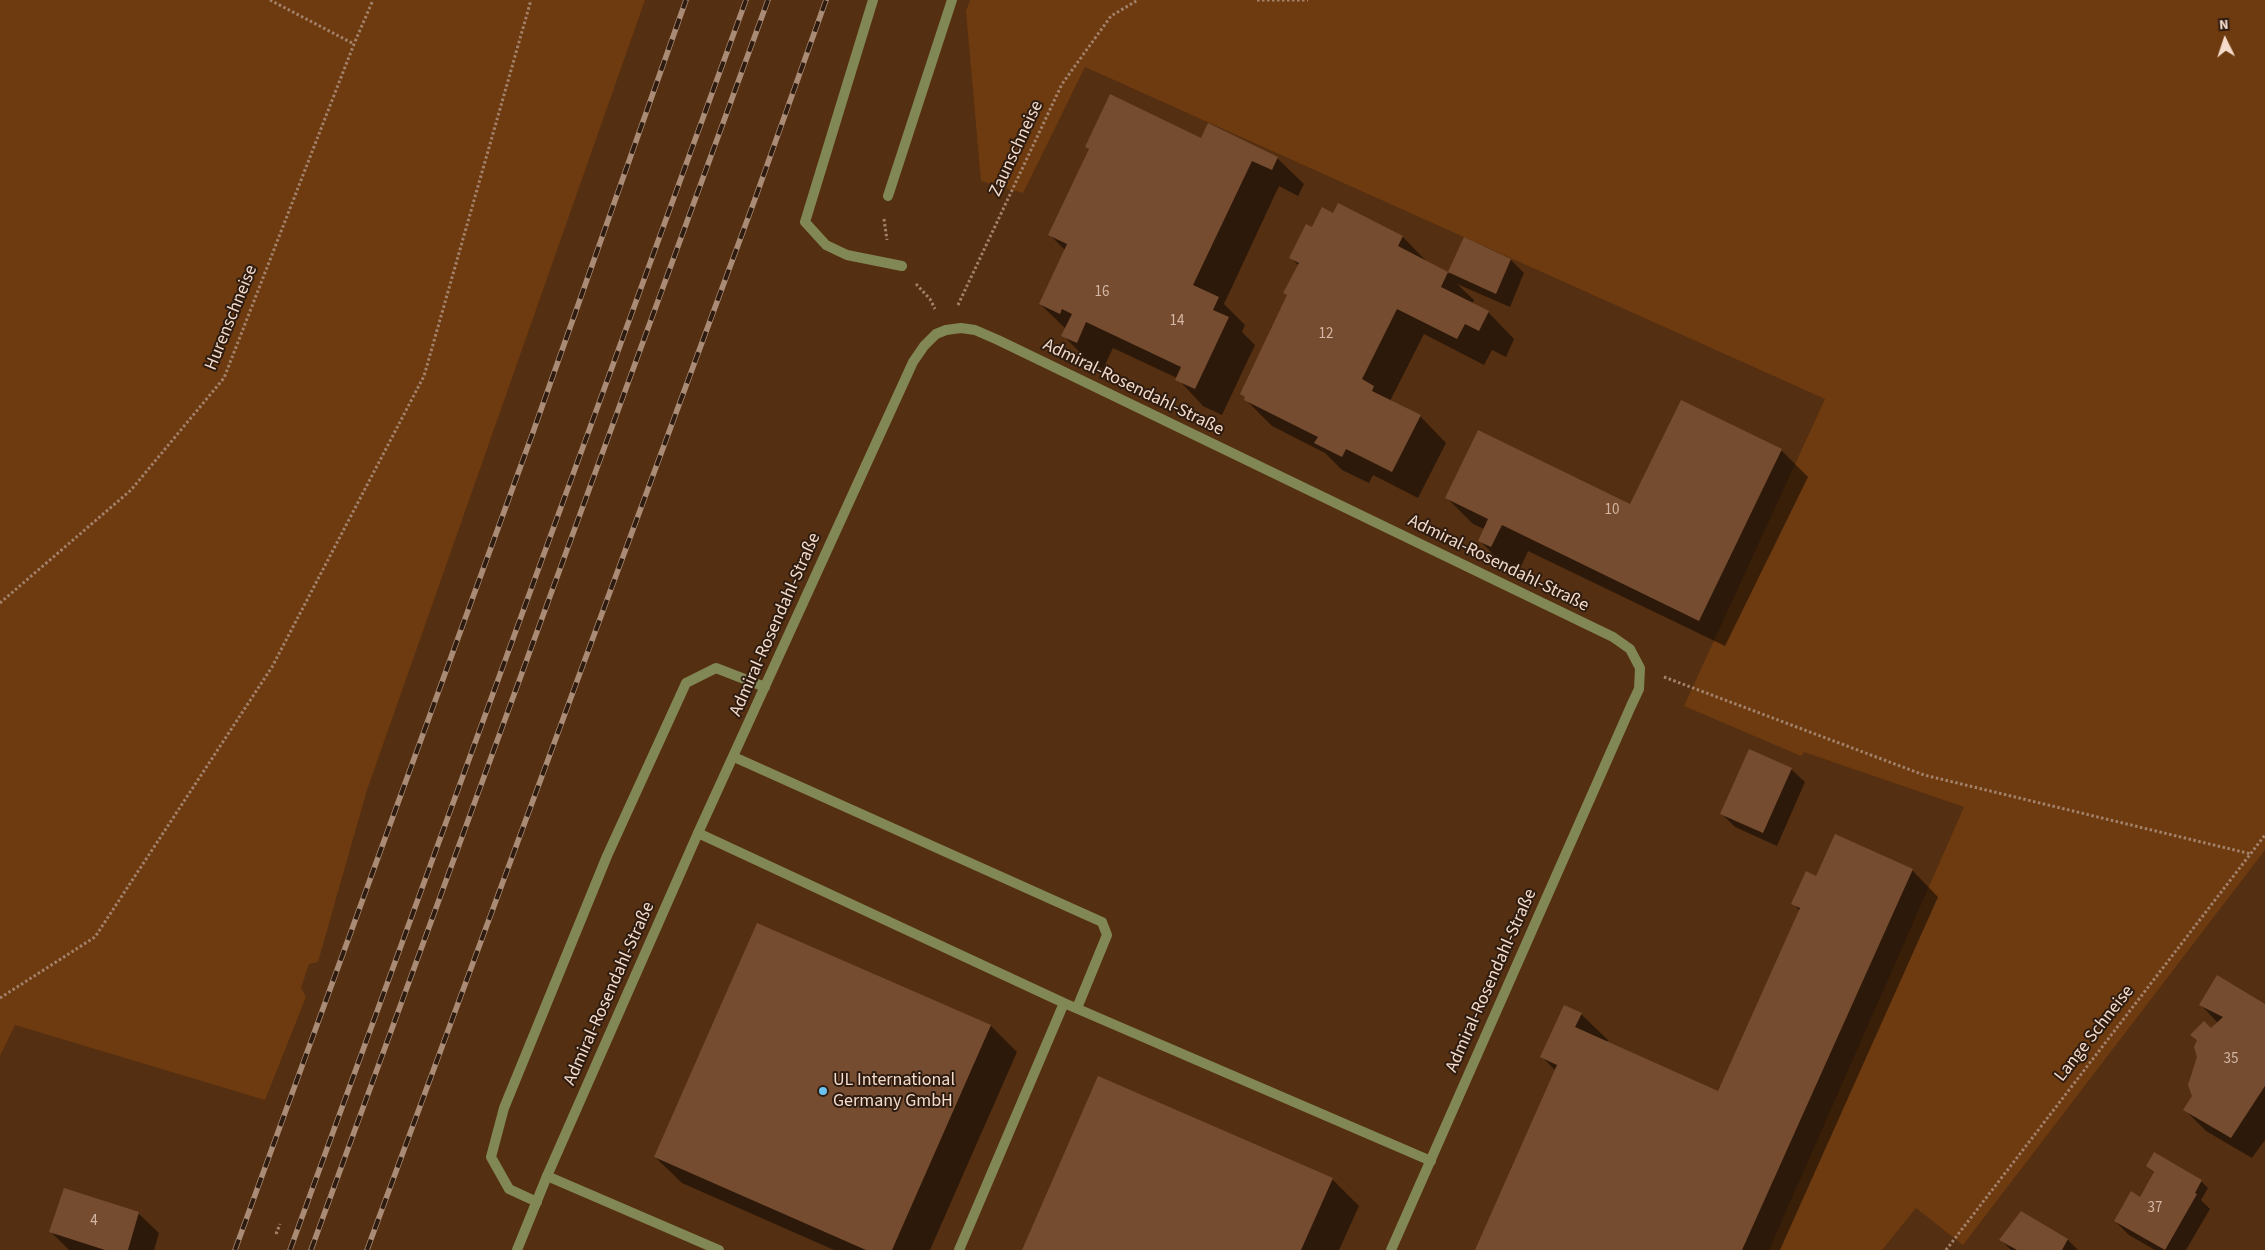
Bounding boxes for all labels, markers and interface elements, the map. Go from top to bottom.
north arrow [2200,15,2250,65]
text: N [2219,15,2229,35]
street label: Zaunschneise [985,98,1049,200]
street label: Hurenschneise [201,262,263,374]
house number: 16 [1095,284,1109,302]
house number: 14 [1170,313,1184,331]
house number: 12 [1319,326,1333,344]
street label: Admiral-Rosendahl-Straße [1039,335,1227,441]
house number: 10 [1605,502,1619,520]
street label: Admiral-Rosendahl-Straße [1404,511,1592,617]
street label: Admiral-Rosendahl-Straße [726,530,826,720]
street label: Admiral-Rosendahl-Straße [1442,886,1542,1076]
street label: Admiral-Rosendahl-Straße [560,899,660,1089]
street label: Lange Schneise [2051,982,2139,1086]
house number: 35 [2224,1051,2238,1069]
place label: UL International Germany GmbH [833,1070,955,1112]
marker: UL International Germany GmbH [817,1085,829,1097]
house number: 37 [2148,1200,2162,1218]
house number: 4 [90,1213,98,1231]

